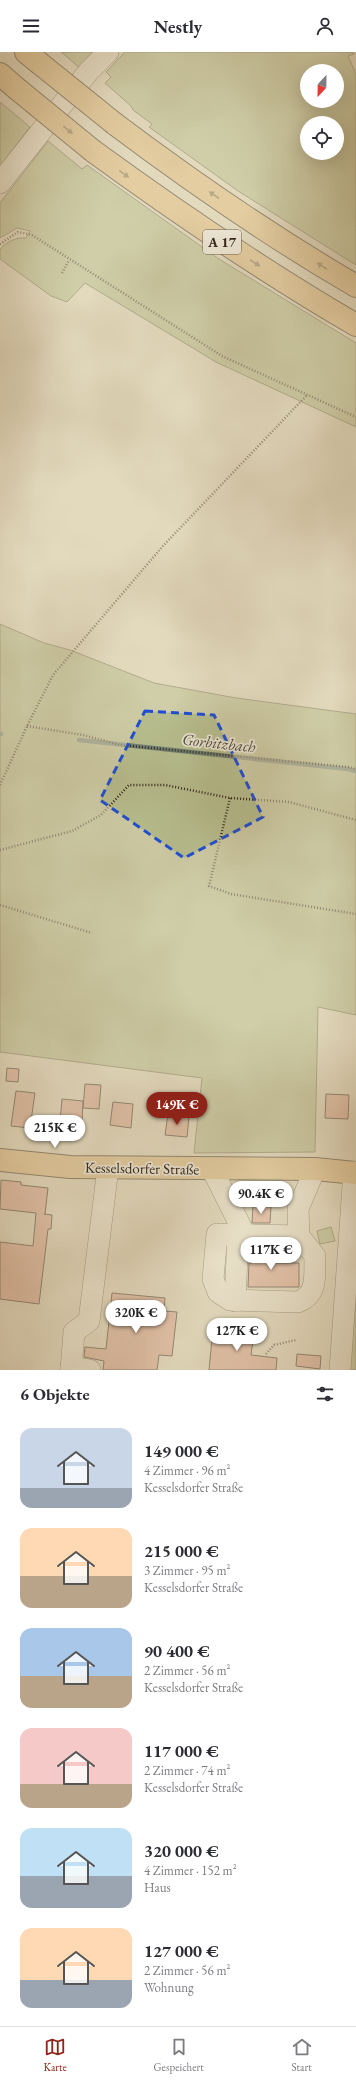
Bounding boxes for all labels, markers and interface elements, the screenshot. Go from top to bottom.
icon: menu [20,15,42,37]
text: Nestly [154,15,202,38]
icon: person [314,15,336,37]
north arrow [300,64,344,108]
map controls [300,64,344,160]
button: locate [300,116,344,160]
one-way arrow [63,126,73,135]
one-way arrow [119,170,130,178]
one-way arrow [208,191,219,199]
road number: A 17 [203,230,241,254]
one-way arrow [250,259,260,267]
one-way arrow [317,262,328,270]
water label: Gorbitzbach [181,729,257,757]
pin: 149K € [144,1092,210,1126]
text: 149K € [155,1096,199,1113]
pin: 215K € [22,1115,88,1149]
text: 215K € [33,1119,77,1136]
street label: Kesselsdorfer Straße [85,1158,200,1178]
pin: 90.4K € [224,1181,298,1215]
text: 90.4K € [238,1185,284,1202]
pin: 117K € [238,1237,304,1271]
text: 117K € [249,1241,293,1258]
pin: 320K € [103,1300,169,1334]
text: 320K € [114,1304,158,1321]
pin: 127K € [204,1318,270,1352]
text: 127K € [215,1322,259,1339]
text: 6 Objekte [20,1383,90,1405]
icon: filters [314,1383,336,1405]
text: 149 000 € [144,1440,219,1462]
icon: home [52,1444,100,1492]
text: 4 Zimmer · 96 m² [144,1462,230,1479]
text: Kesselsdorfer Straße [144,1479,243,1496]
text: 215 000 € [144,1540,219,1562]
icon: home [52,1544,100,1592]
text: 3 Zimmer · 95 m² [144,1562,230,1579]
text: Kesselsdorfer Straße [144,1579,243,1596]
text: 90 400 € [144,1640,210,1662]
icon: home [52,1644,100,1692]
text: 2 Zimmer · 56 m² [144,1662,230,1679]
text: Kesselsdorfer Straße [144,1679,243,1696]
text: 117 000 € [144,1740,219,1762]
icon: home [52,1744,100,1792]
text: 2 Zimmer · 74 m² [144,1762,230,1779]
text: Kesselsdorfer Straße [144,1779,243,1796]
text: 320 000 € [144,1840,219,1862]
icon: home [52,1844,100,1892]
text: 4 Zimmer · 152 m² [144,1862,237,1879]
text: Haus [144,1879,171,1896]
text: 127 000 € [144,1940,219,1962]
icon: home [52,1944,100,1992]
text: 2 Zimmer · 56 m² [144,1962,230,1979]
text: Wohnung [144,1979,194,1996]
tab: Karte [43,2036,67,2074]
tab: Gespeichert [154,2036,204,2074]
tab: Start [291,2036,313,2074]

